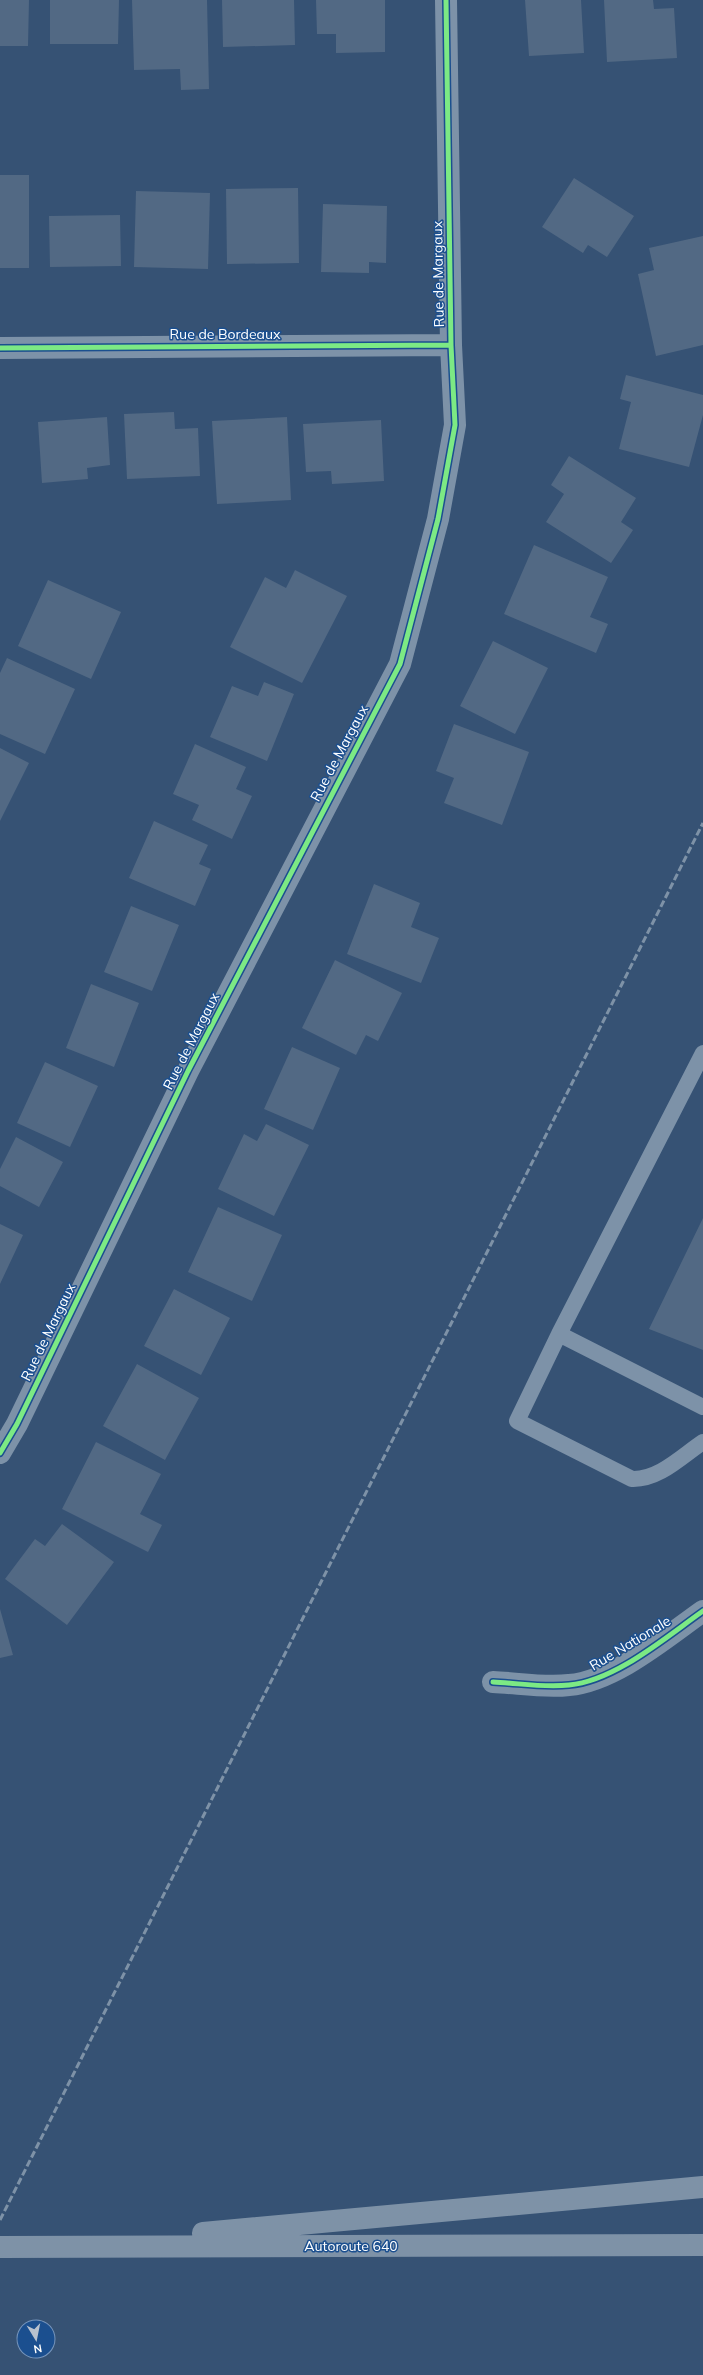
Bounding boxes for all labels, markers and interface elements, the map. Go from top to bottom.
street label: Rue de Margaux [428,220,448,327]
street label: Rue de Bordeaux [169,325,281,343]
street label: Rue de Margaux [306,701,372,804]
street label: Rue de Margaux [159,989,223,1093]
street label: Rue de Margaux [17,1280,80,1384]
street label: Rue Nationale [586,1612,674,1674]
street label: Autoroute 640 [304,2237,398,2255]
north arrow [16,2319,56,2359]
text: N [32,2341,43,2356]

